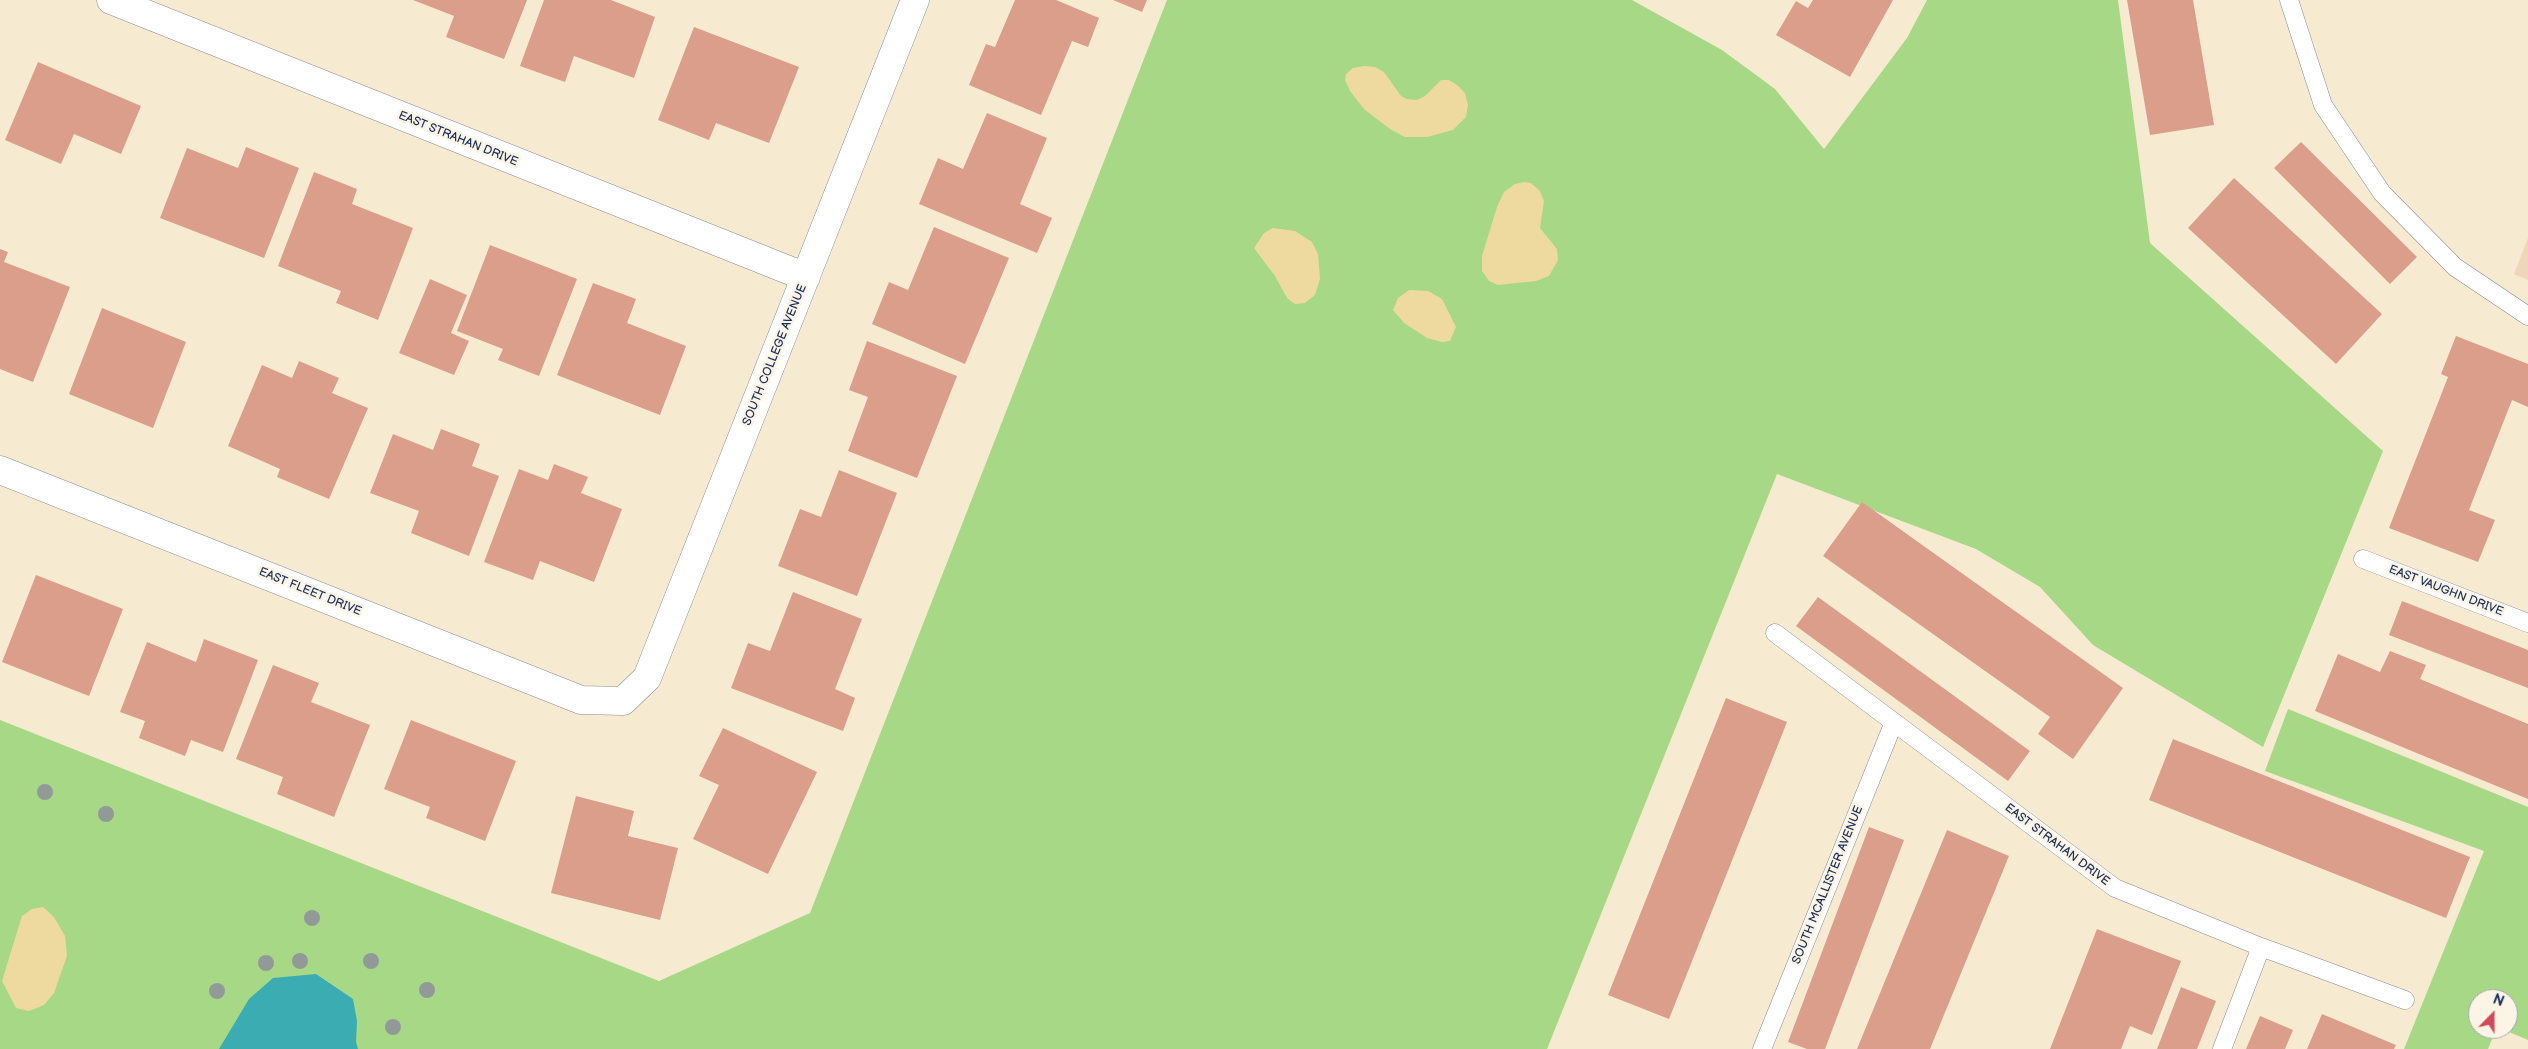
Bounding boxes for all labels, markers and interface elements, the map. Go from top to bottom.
street label: EAST STRAHAN DRIVE [396,108,520,170]
street label: SOUTH COLLEGE AVENUE [740,282,810,428]
street label: EAST VAUGHN DRIVE [2387,563,2505,619]
street label: EAST FLEET DRIVE [257,565,363,619]
street label: EAST STRAHAN DRIVE [2002,801,2112,889]
street label: SOUTH MCALLISTER AVENUE [1790,804,1866,966]
north arrow [2468,989,2518,1039]
text: N [2490,991,2506,1010]

